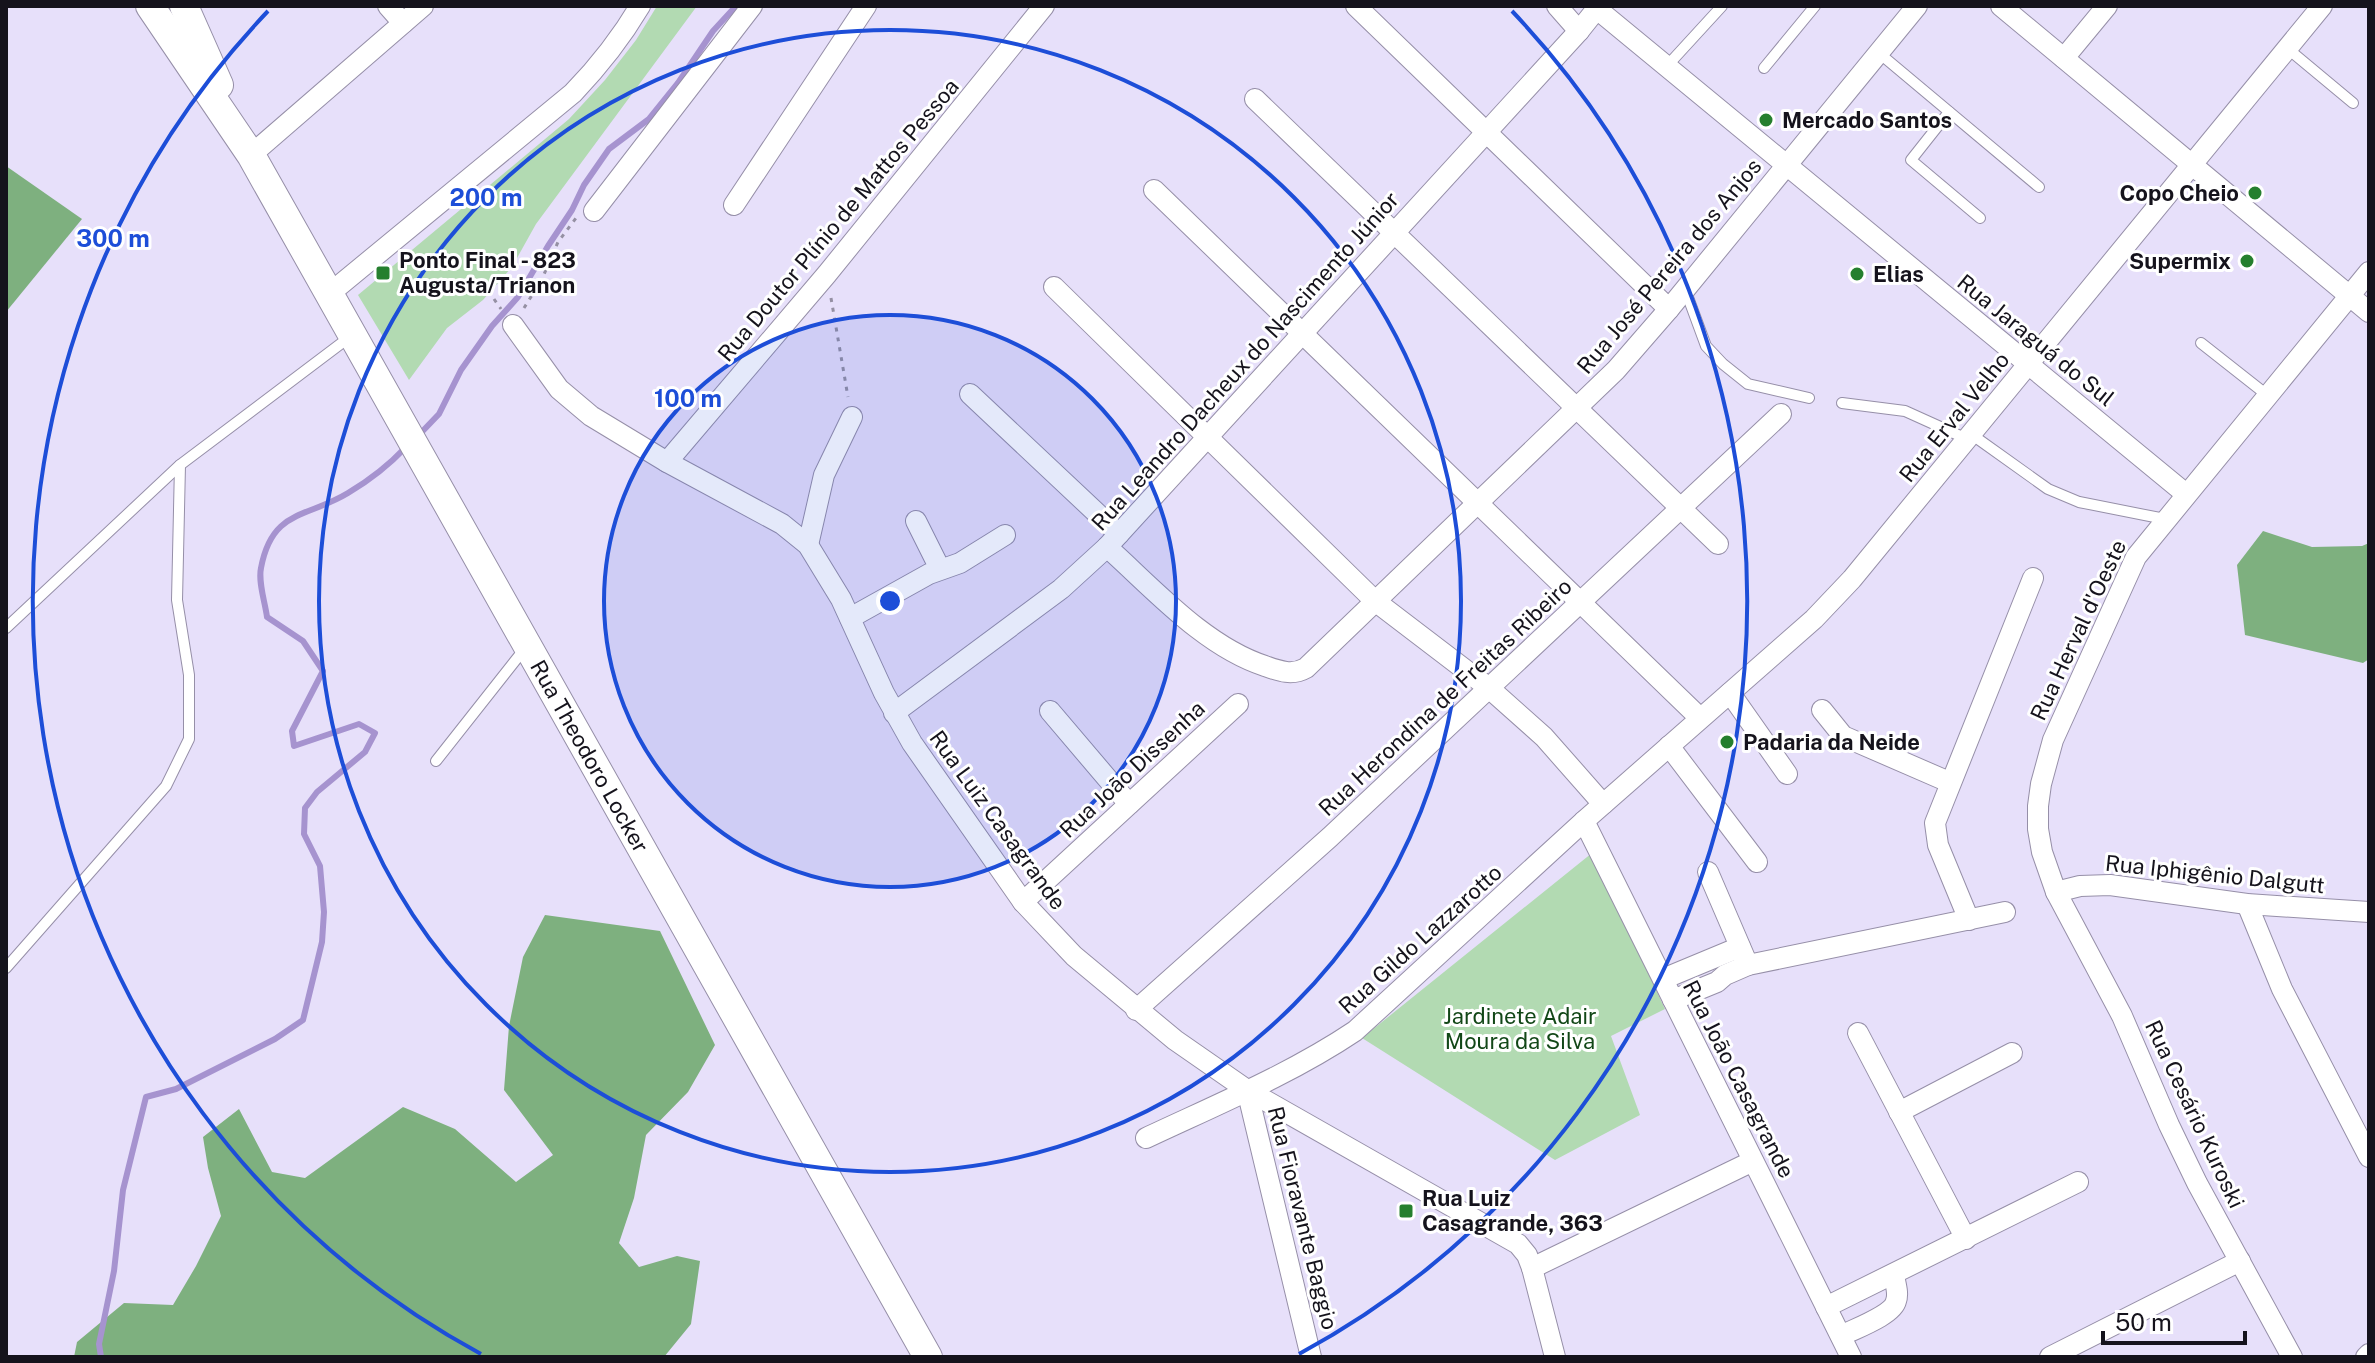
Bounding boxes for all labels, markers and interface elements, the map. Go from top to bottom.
street label: Rua Doutor Plínio de Mattos Pessoa [712,73,964,367]
place label: Mercado Santos [1782,107,1952,133]
marker: Mercado Santos [1757,111,1775,129]
street label: Rua José Pereira dos Anjos [1572,153,1766,379]
place label: Copo Cheio [2120,180,2239,206]
text: 200 m [449,183,523,211]
marker: Copo Cheio [2246,184,2264,202]
street label: Rua Leandro Dacheux do Nascimento Júnior [1086,186,1404,536]
text: 300 m [76,224,150,252]
place label: Ponto Final - 823 Augusta/Trianon [399,247,576,298]
place label: Supermix [2129,248,2231,274]
marker: Supermix [2238,252,2256,270]
place label: Elias [1873,261,1924,287]
marker: Ponto Final - 823 Augusta/Trianon [374,264,392,282]
marker: Elias [1848,265,1866,283]
street label: Rua Jaraguá do Sul [1952,269,2120,411]
street label: Rua Erval Velho [1894,347,2014,487]
text: 100 m [654,384,722,412]
street label: Rua Herval d'Oeste [2025,536,2131,724]
street label: Rua Herondina de Freitas Ribeiro [1313,573,1577,821]
centre of rings [876,587,904,615]
street label: Rua Theodoro Locker [525,655,654,857]
street label: Rua João Dissenha [1054,695,1210,843]
street label: Rua Luiz Casagrande [924,725,1072,915]
place label: Padaria da Neide [1743,729,1920,755]
marker: Padaria da Neide [1718,733,1736,751]
street label: Rua Iphigênio Dalgutt [2104,850,2326,898]
street label: Rua Gildo Lazzarotto [1333,859,1507,1019]
street label: Rua João Casagrande [1678,976,1800,1182]
park label: Jardinete Adair Moura da Silva [1443,1003,1597,1054]
street label: Rua Cesário Kuroski [2140,1016,2250,1212]
street label: Rua Fioravante Baggio [1263,1104,1343,1332]
place label: Rua Luiz Casagrande, 363 [1422,1185,1603,1236]
marker: Rua Luiz Casagrande, 363 [1397,1202,1415,1220]
scale bar [2103,1295,2245,1345]
text: 50 m [2115,1308,2172,1336]

